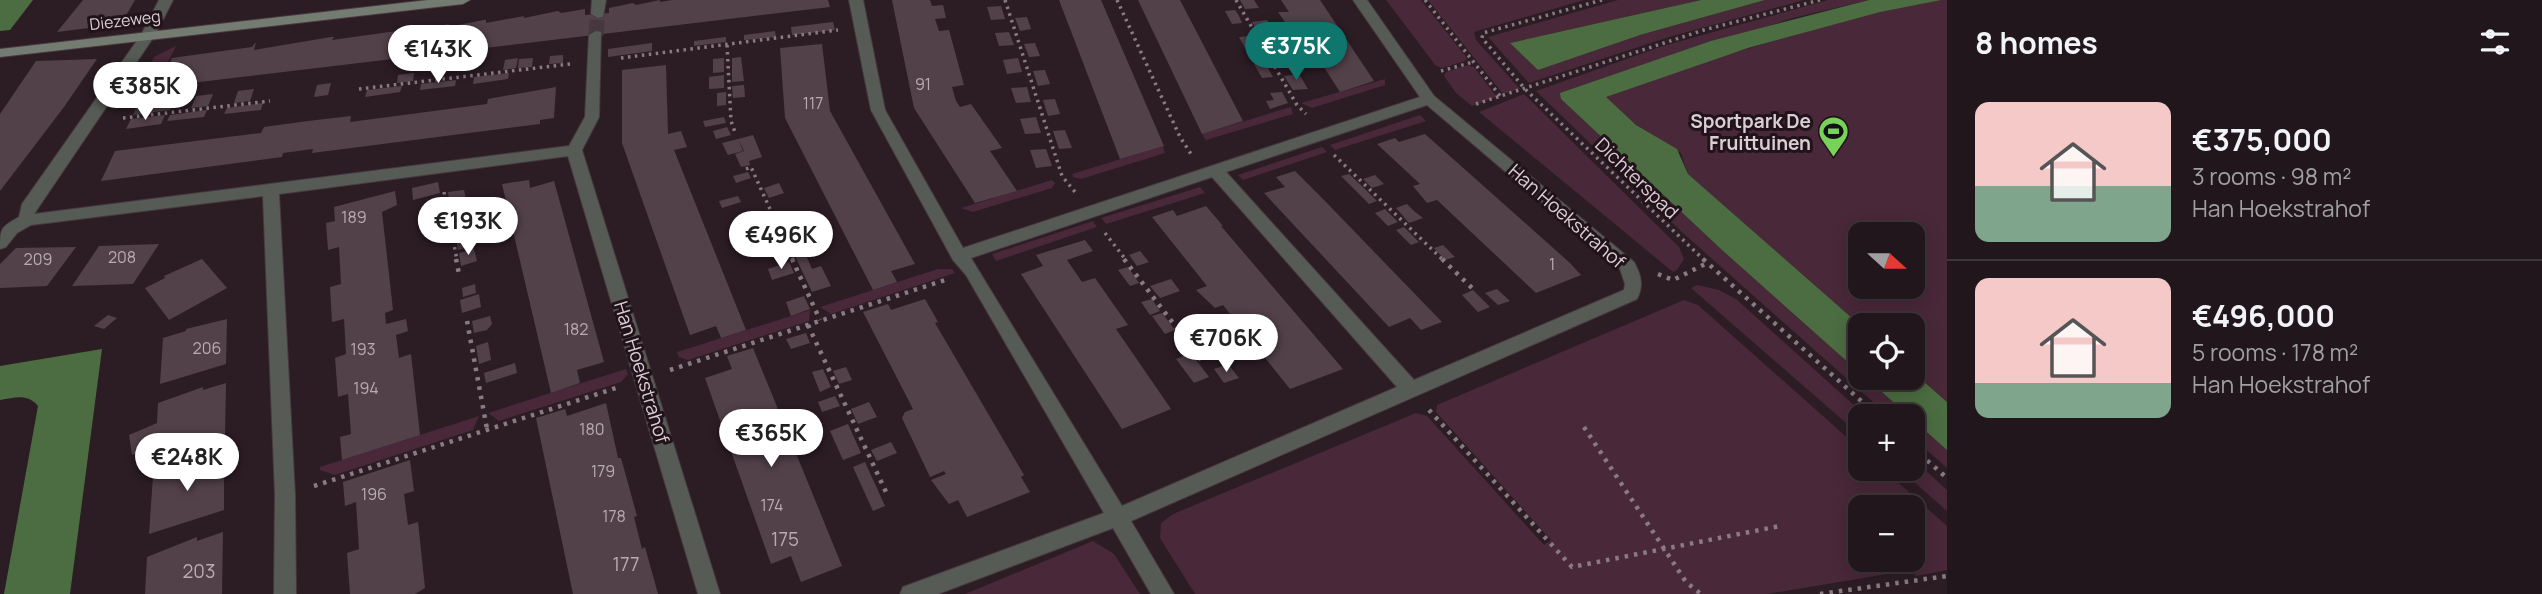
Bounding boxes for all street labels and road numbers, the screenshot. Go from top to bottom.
street label: Diezeweg [88,5,162,35]
street label: Dichterspad [1590,132,1684,224]
street label: Han Hoekstrahof [1503,158,1631,274]
street label: Han Hoekstrahof [608,298,676,446]

